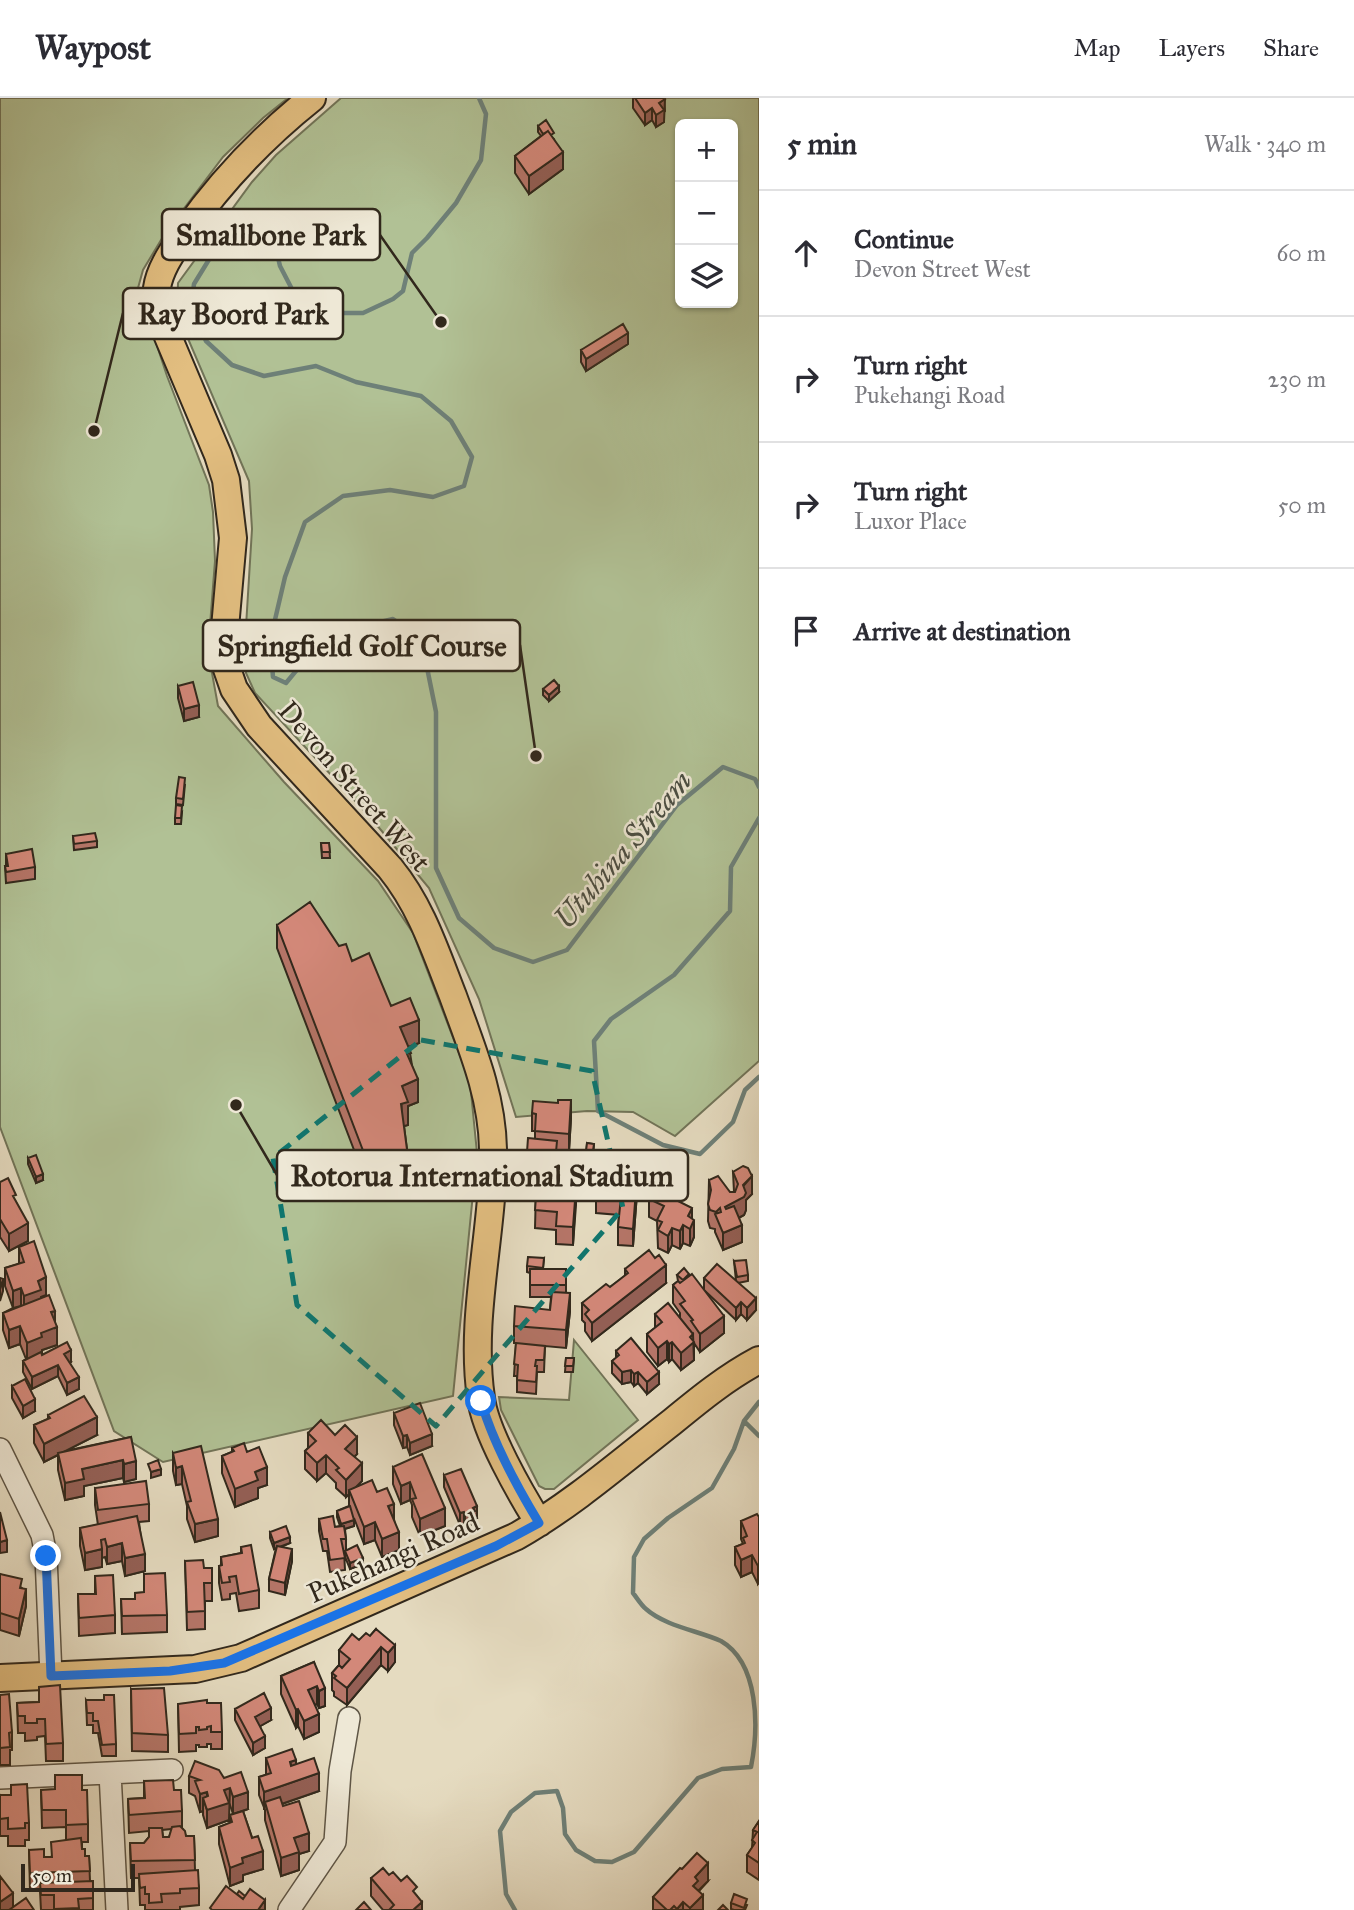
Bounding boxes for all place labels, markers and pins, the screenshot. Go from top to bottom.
callout: Smallbone Park [162,209,380,260]
callout: Ray Boord Park [123,288,343,339]
callout: Springfield Golf Course [203,620,520,671]
callout: Rotorua International Stadium [277,1150,688,1201]

